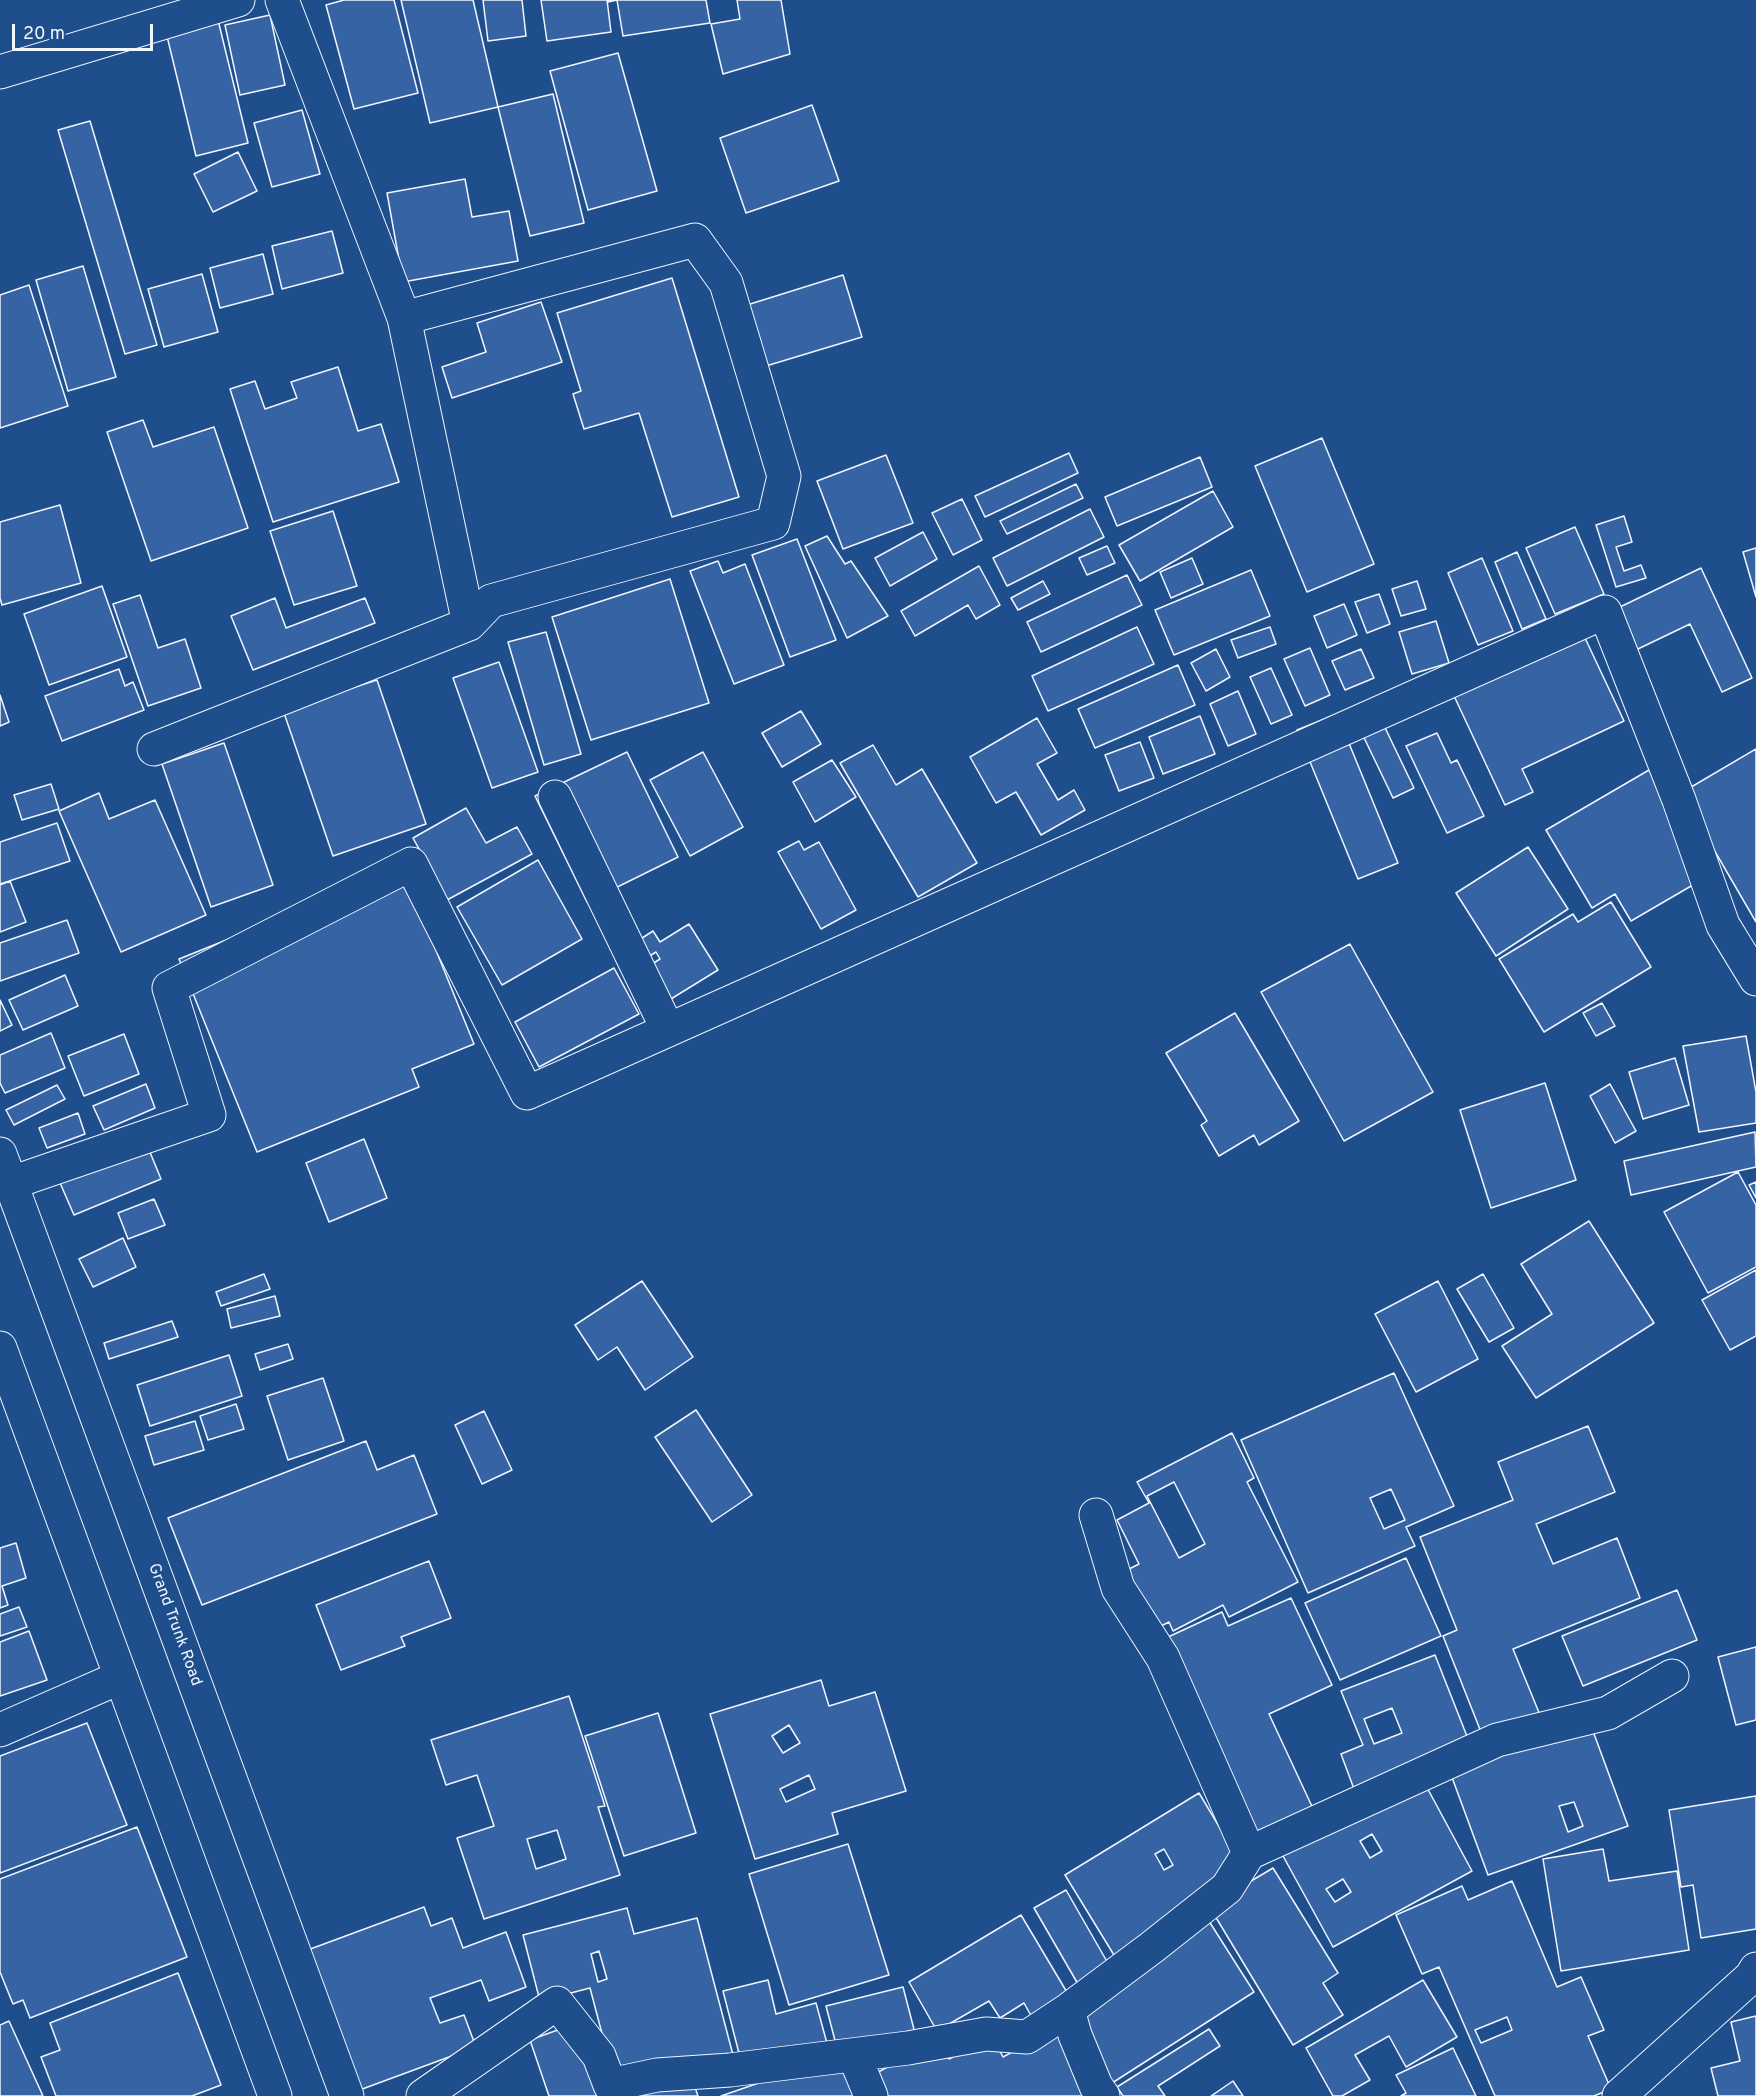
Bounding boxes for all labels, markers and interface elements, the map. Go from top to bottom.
scale bar [15,12,156,50]
text: 20 m [23,23,65,46]
street label: Grand Trunk Road [143,1561,205,1689]

